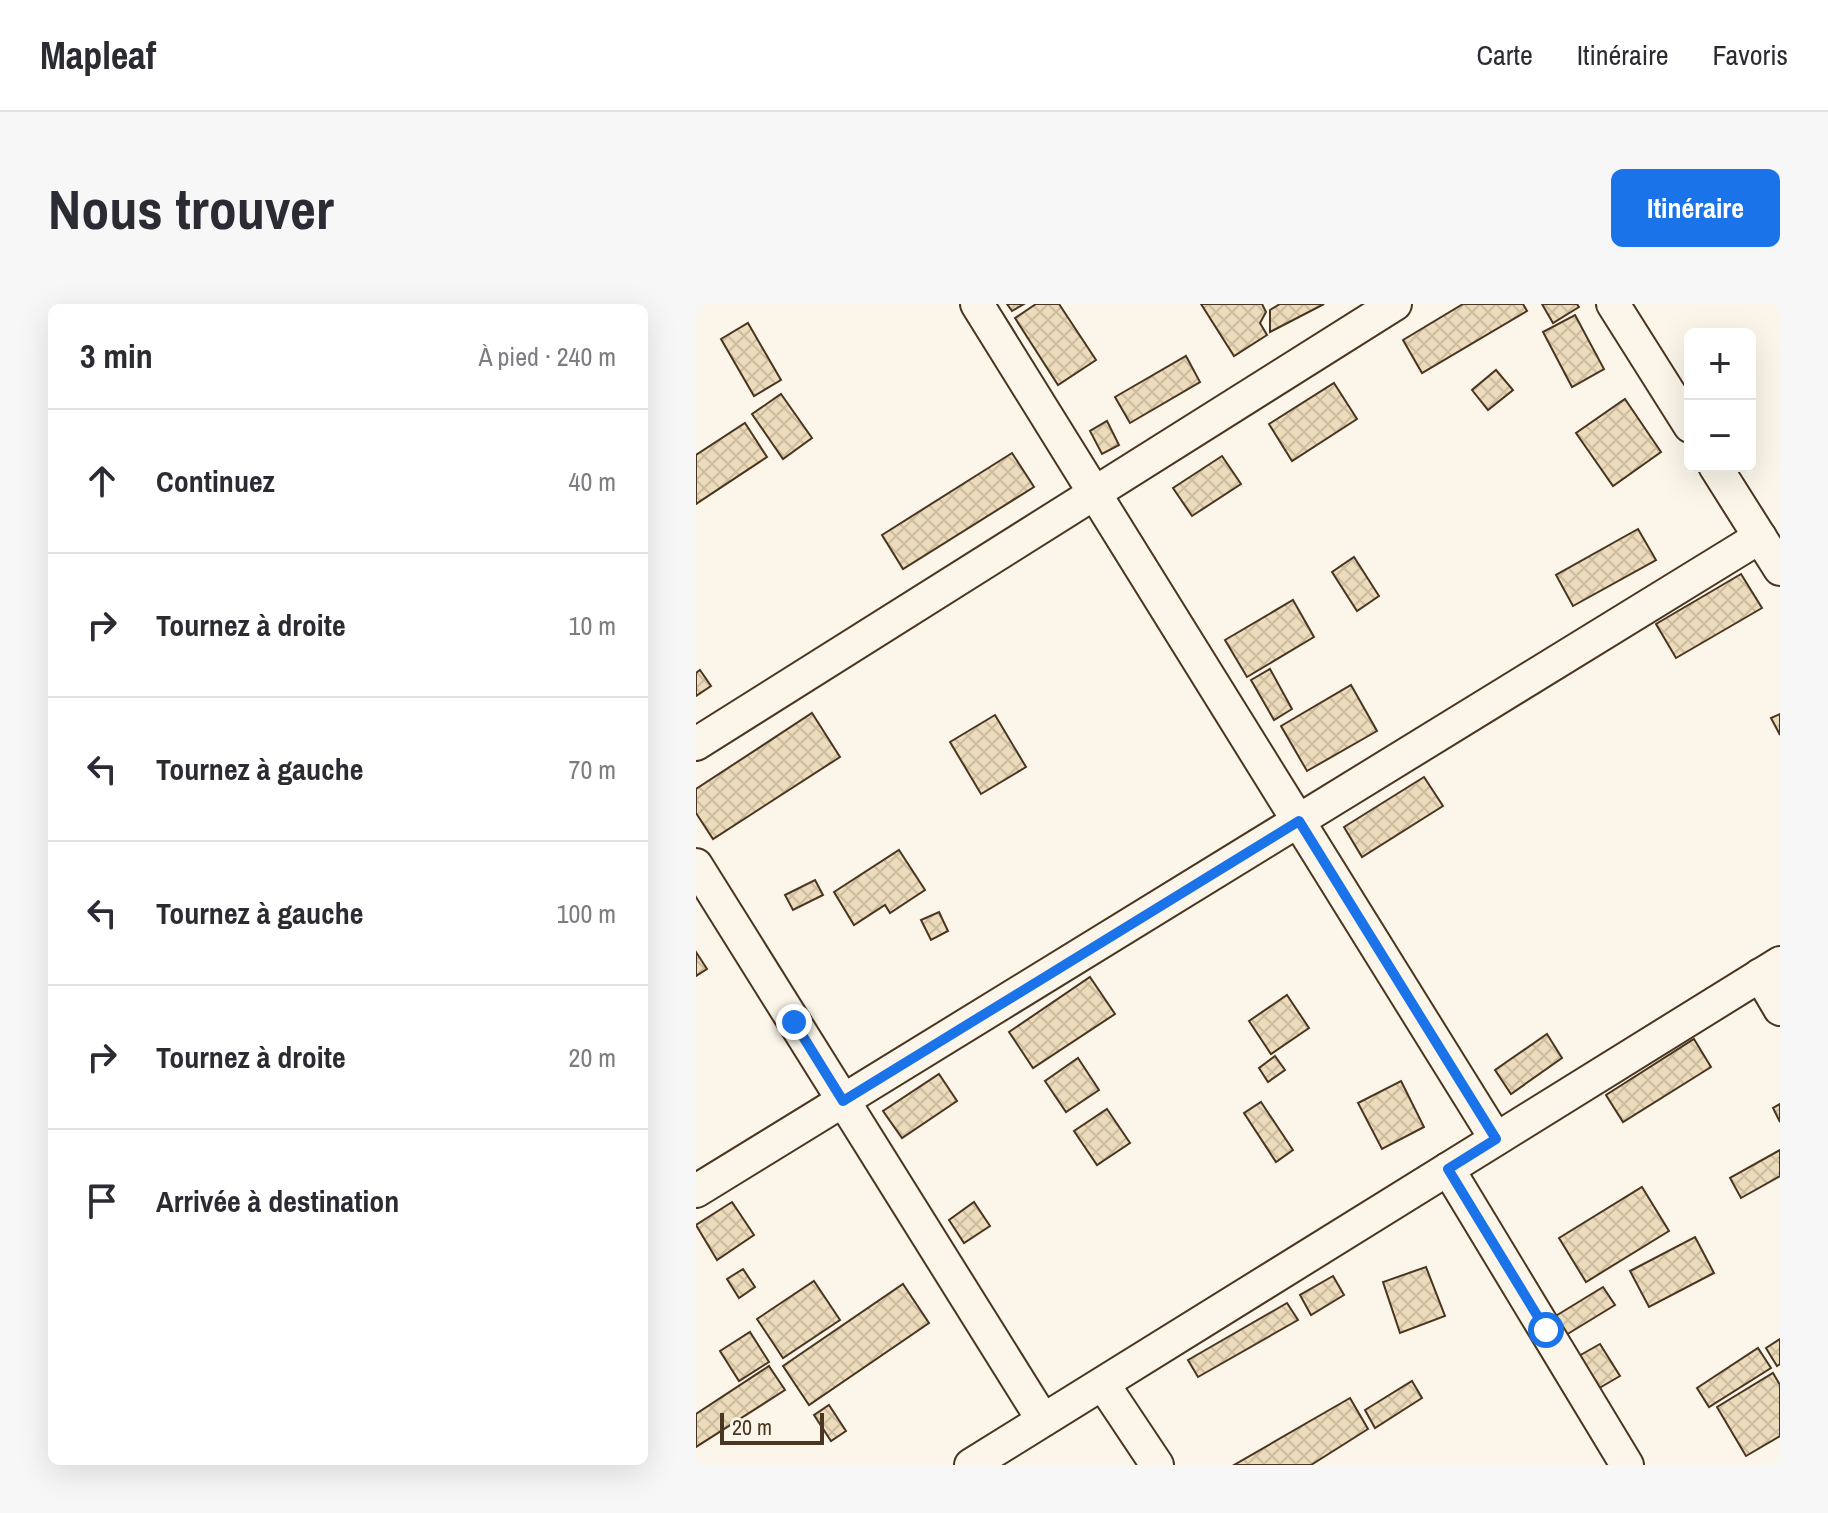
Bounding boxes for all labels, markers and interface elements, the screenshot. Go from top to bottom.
text: Mapleaf [40,30,156,81]
text: Carte [1477,36,1533,74]
text: Itinéraire [1577,36,1669,74]
text: Favoris [1713,36,1788,74]
button: Itinéraire [1611,169,1780,247]
text: Nous trouver [48,171,334,246]
map controls [1684,328,1756,472]
button: + [1684,328,1756,400]
text: 3 min [80,333,153,379]
text: À pied · 240 m [478,339,616,374]
button: − [1684,400,1756,472]
icon: ahead [80,459,124,503]
text: Continuez [156,461,275,501]
text: 40 m [569,464,616,499]
icon: right [80,603,124,647]
text: Tournez à droite [156,605,346,645]
text: 10 m [569,608,616,643]
icon: left [80,747,124,791]
text: Tournez à gauche [156,749,363,789]
text: 70 m [569,752,616,787]
icon: left [80,891,124,935]
text: Tournez à gauche [156,893,363,933]
text: 100 m [557,896,616,931]
route end [776,1004,812,1040]
icon: right [80,1035,124,1079]
text: Tournez à droite [156,1037,346,1077]
text: 20 m [569,1040,616,1075]
icon: arrive [80,1179,124,1223]
text: Arrivée à destination [156,1181,399,1221]
route start [1528,1312,1564,1348]
scale bar [720,1409,824,1445]
text: 20 m [732,1412,772,1442]

